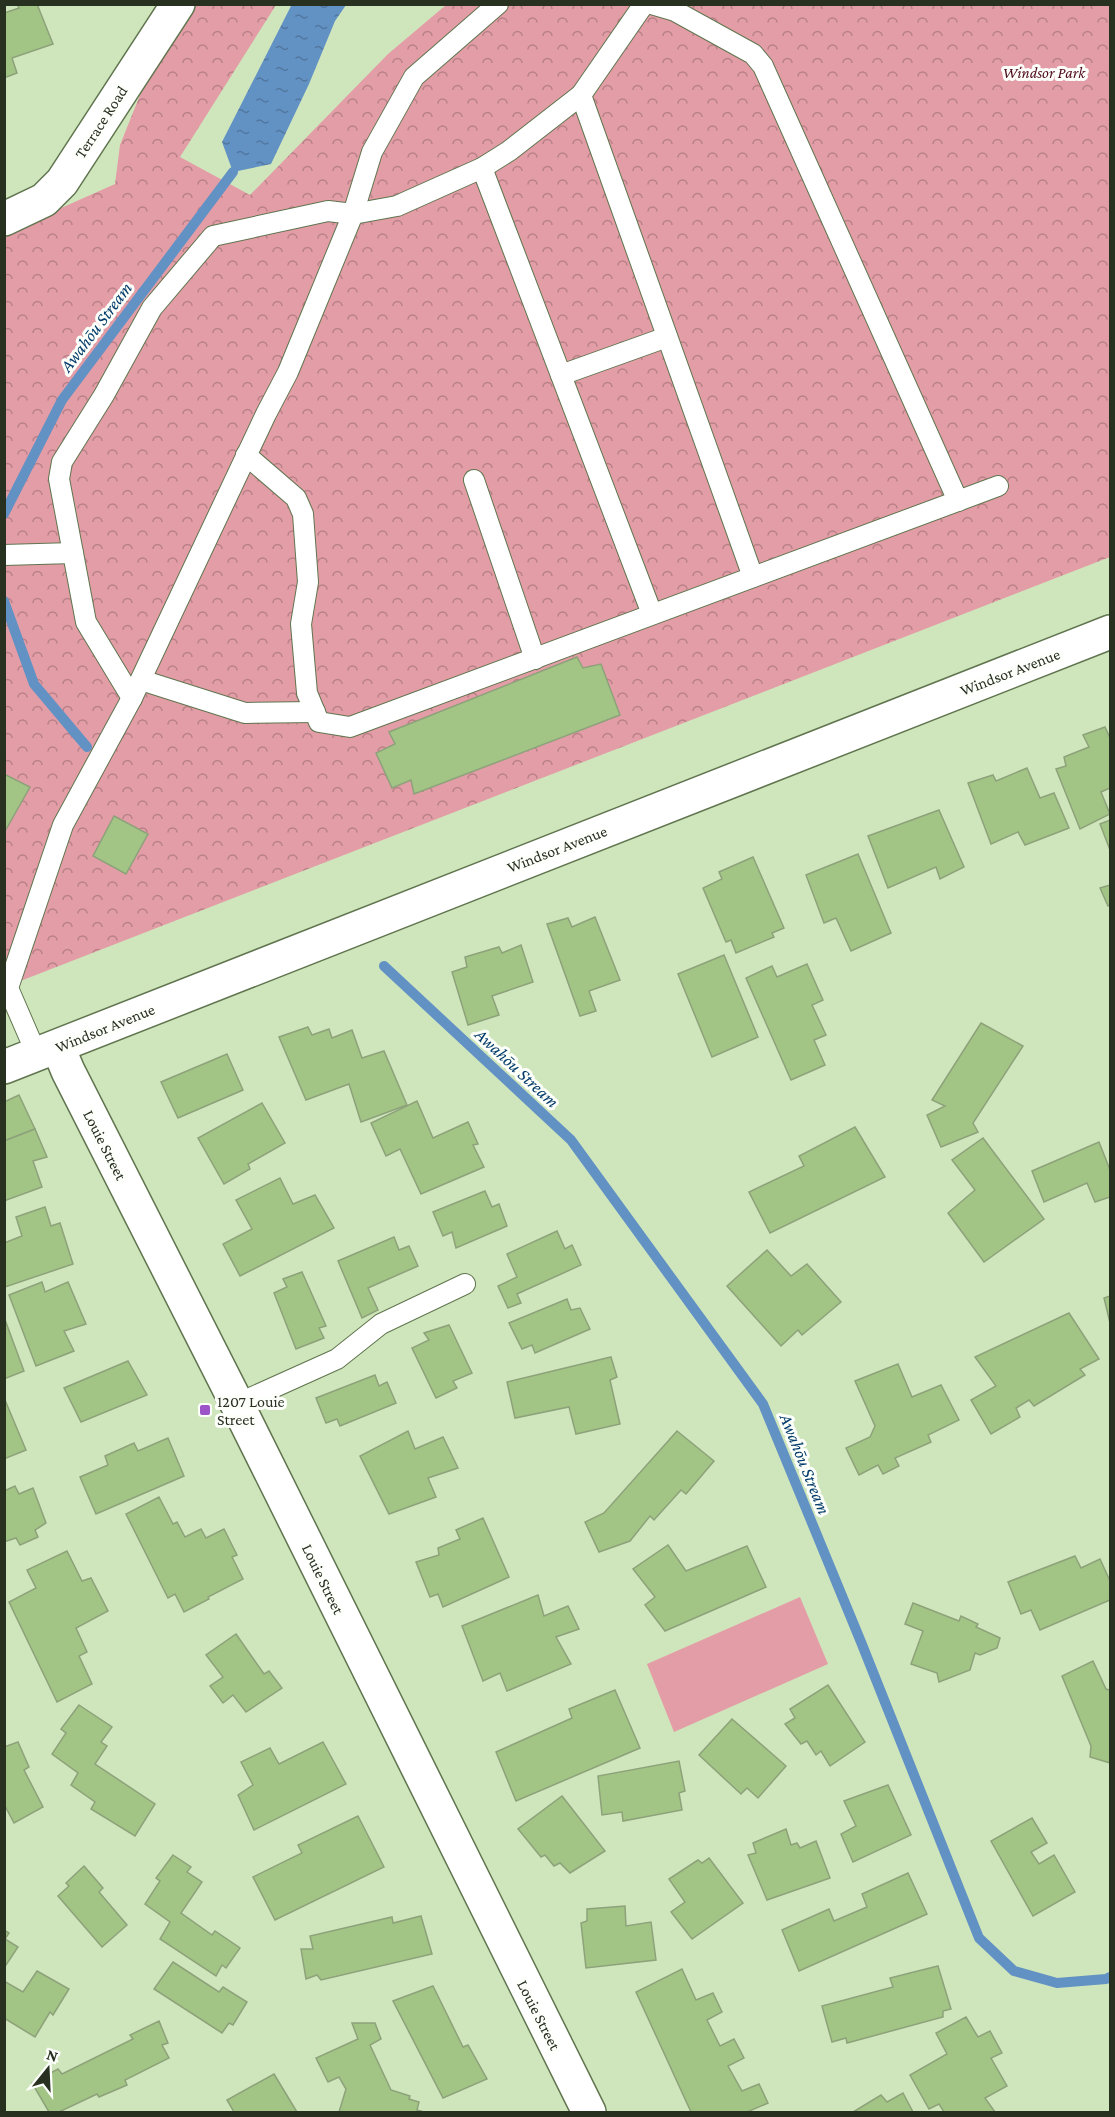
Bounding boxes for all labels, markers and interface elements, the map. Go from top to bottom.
park label: Windsor Park [1003,64,1086,81]
street label: Terrace Road [71,82,131,161]
water label: Awahōu Stream [55,278,136,376]
street label: Windsor Avenue [958,645,1062,699]
street label: Windsor Avenue [505,822,609,876]
street label: Windsor Avenue [53,1000,157,1056]
water label: Awahōu Stream [470,1024,563,1112]
street label: Louie Street [80,1107,130,1183]
place label: 1207 Louie Street [217,1393,285,1428]
marker: 1207 Louie Street [198,1403,212,1417]
water label: Awahōu Stream [775,1410,834,1517]
street label: Louie Street [299,1541,348,1618]
street label: Louie Street [514,1977,564,2053]
north arrow [18,2039,78,2099]
text: N [45,2045,60,2065]

